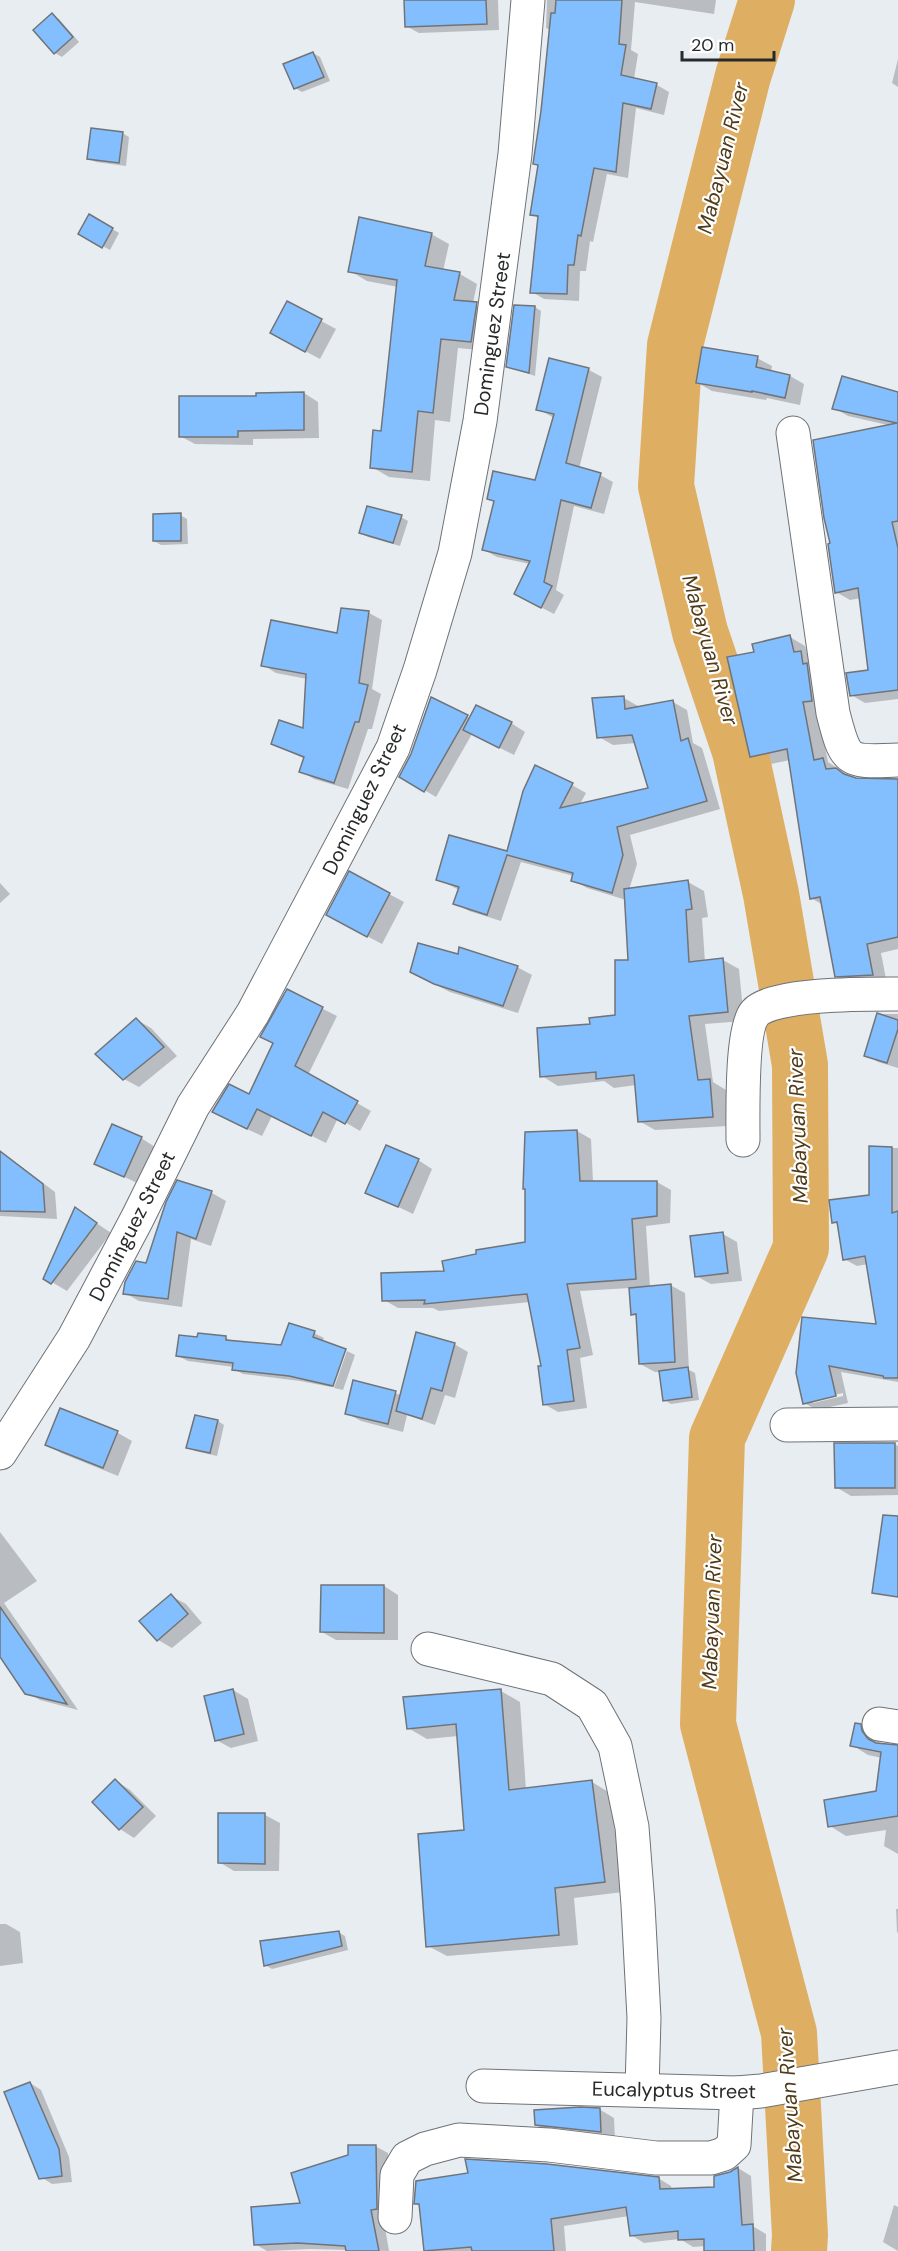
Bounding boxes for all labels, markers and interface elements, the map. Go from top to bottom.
scale bar [682,24,774,62]
text: 20 m [691,33,734,57]
water label: Mabayuan River [691,78,756,237]
street label: Dominguez Street [468,250,516,417]
water label: Mabayuan River [675,572,745,730]
street label: Dominguez Street [316,719,412,879]
water label: Mabayuan River [781,1047,815,1204]
street label: Dominguez Street [83,1147,181,1305]
water label: Mabayuan River [695,1533,729,1690]
water label: Mabayuan River [771,2025,809,2183]
street label: Eucalyptus Street [592,2076,756,2104]

